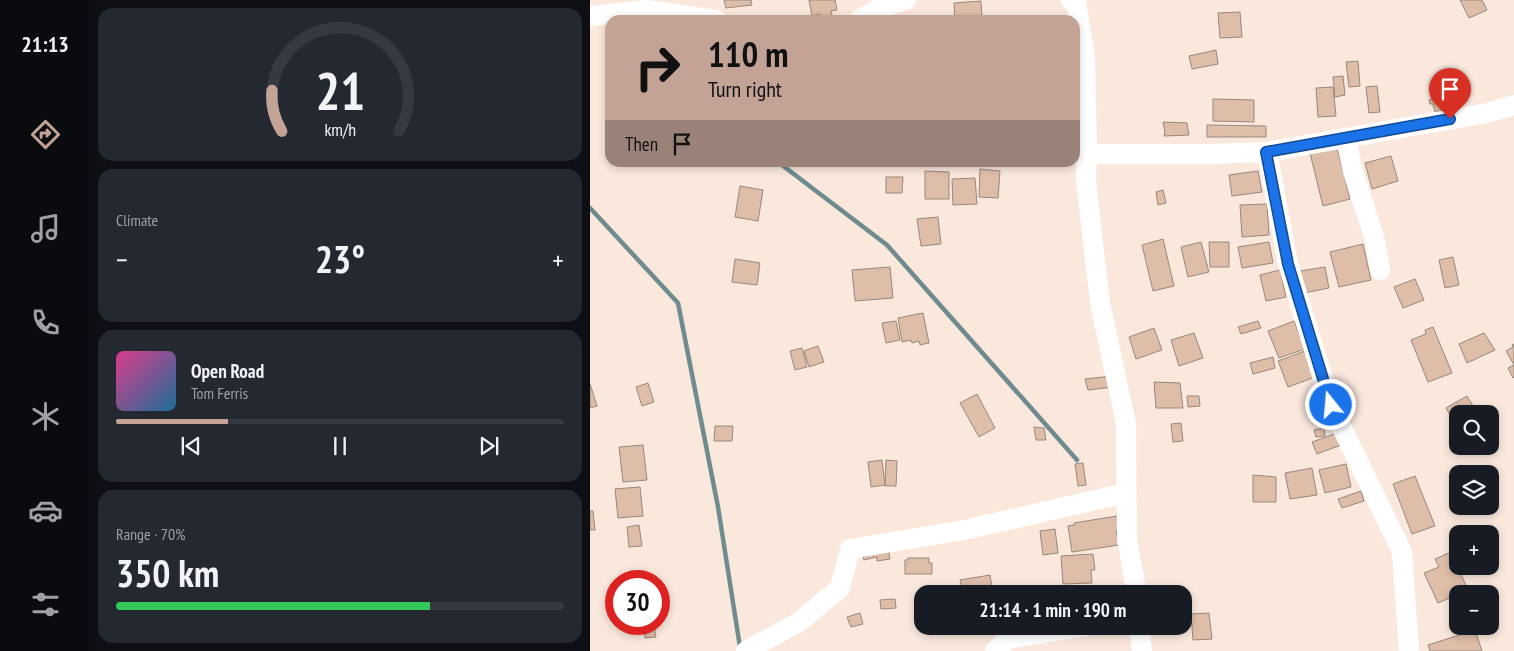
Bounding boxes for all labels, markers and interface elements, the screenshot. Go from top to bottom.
text: 21:13 [21,30,69,58]
text: 110 m [708,31,789,77]
icon: right [625,35,690,100]
text: 21 [315,57,365,124]
pin [1429,68,1471,119]
text: Turn right [708,75,782,103]
icon: arrive [1436,75,1464,103]
icon: directions [28,117,63,152]
text: km/h [324,118,356,141]
icon: arrive [668,130,696,158]
text: Then [625,132,658,156]
text: Climate [116,210,158,230]
icon: music [28,211,63,246]
text: 23° [315,234,365,283]
text: − [116,241,128,278]
text: + [552,241,564,278]
icon: phone [28,305,63,340]
text: Open Road [191,359,264,383]
position arrow [1304,378,1356,430]
text: Tom Ferris [191,383,248,403]
icon: climate [28,399,63,434]
map controls [1449,405,1499,635]
button: search [1449,405,1499,455]
icon: previous [177,432,205,460]
icon: pause [326,432,354,460]
icon: next [475,432,503,460]
button: layers [1449,465,1499,515]
icon: car [28,493,63,528]
text: Range · 70% [116,524,185,544]
button: + [1449,525,1499,575]
text: 350 km [116,548,219,597]
speed limit sign: 30 [605,570,670,635]
button: − [1449,585,1499,635]
icon: filters [28,587,63,622]
text: 21:14 · 1 min · 190 m [980,598,1126,622]

